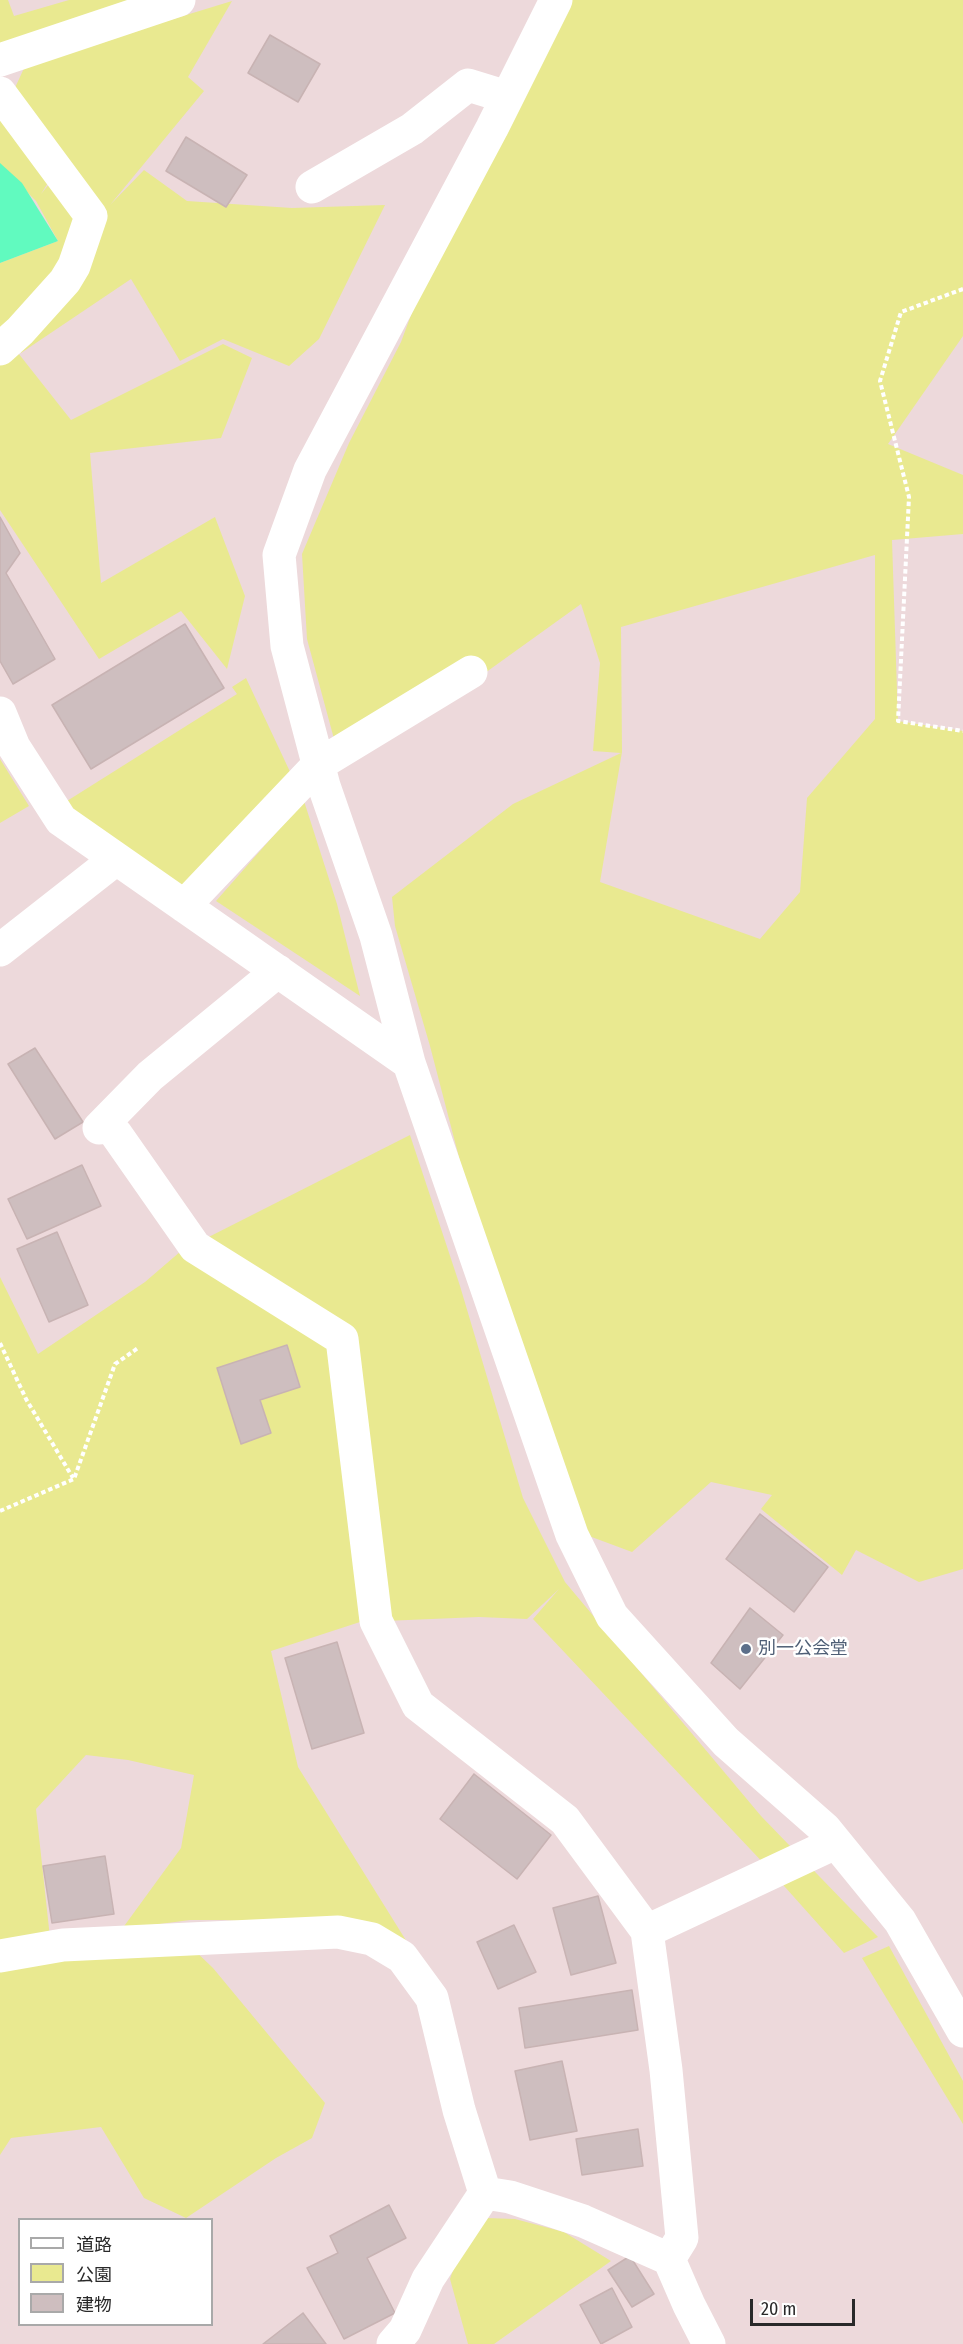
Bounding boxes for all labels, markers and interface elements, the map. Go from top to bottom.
place label: 別一公会堂 [758,1638,848,1660]
marker: 別一公会堂 [739,1642,753,1656]
legend [18,2218,213,2326]
text: 道路 [76,2234,112,2256]
text: 公園 [76,2264,112,2286]
scale bar [753,2287,858,2325]
text: 建物 [76,2294,112,2316]
text: 20 m [761,2298,796,2320]

